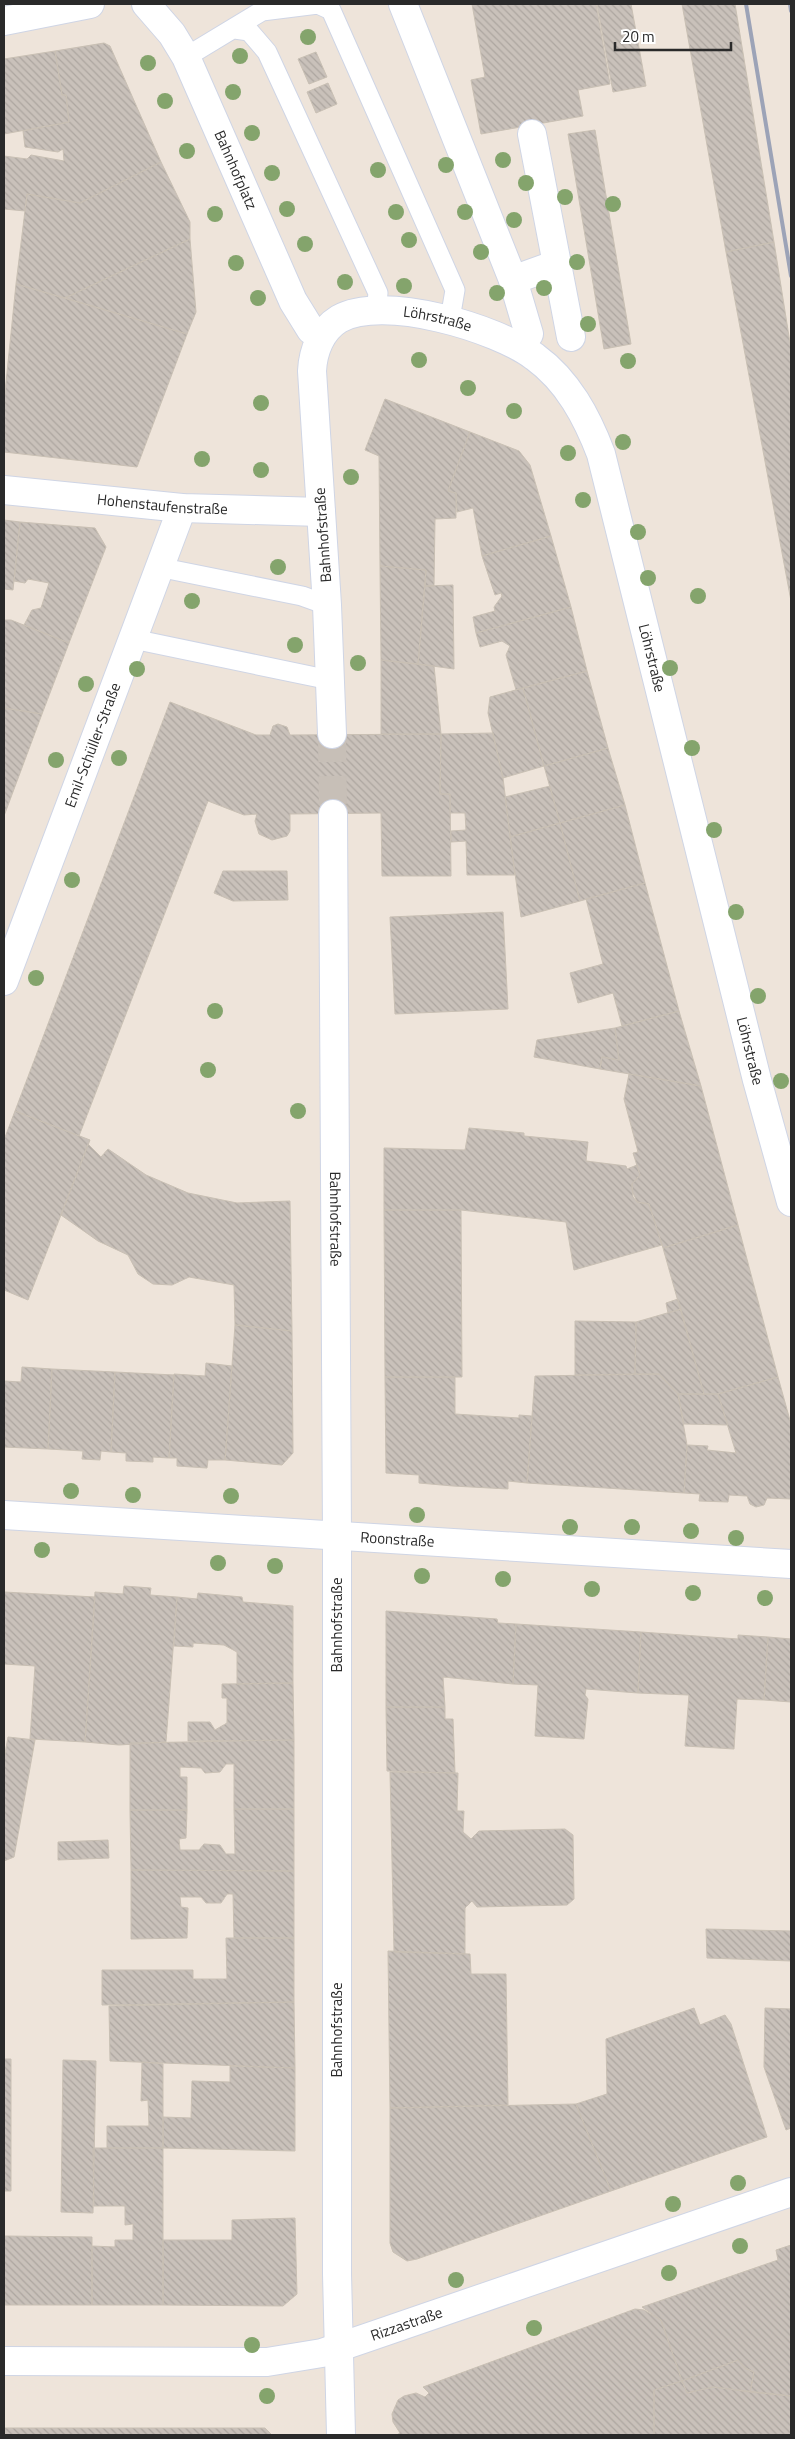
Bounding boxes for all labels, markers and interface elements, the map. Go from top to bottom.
scale bar [615,20,731,52]
text: 20 m [622,25,655,48]
street label: Bahnhofplatz [208,126,264,213]
street label: Löhrstraße [402,300,475,337]
street label: Hohenstaufenstraße [96,487,228,520]
street label: Bahnhofstraße [308,487,337,583]
street label: Löhrstraße [633,621,672,694]
street label: Emil-Schüller-Straße [58,679,126,811]
street label: Löhrstraße [731,1014,770,1088]
street label: Bahnhofstraße [324,1171,348,1267]
street label: Roonstraße [360,1525,435,1553]
street label: Bahnhofstraße [325,1578,348,1672]
street label: Bahnhofstraße [325,1983,348,2077]
street label: Rizzastraße [367,2301,445,2347]

